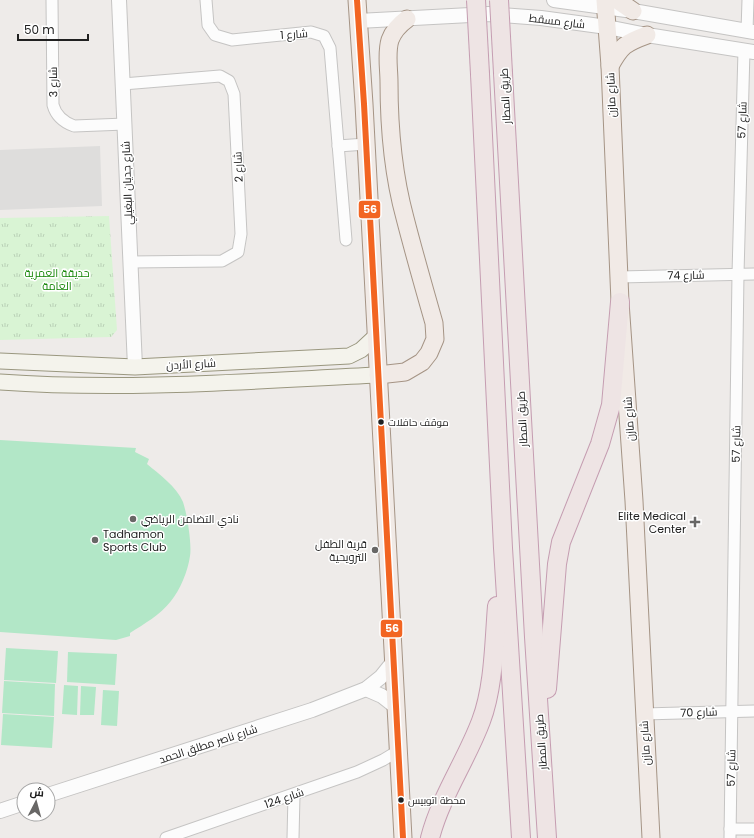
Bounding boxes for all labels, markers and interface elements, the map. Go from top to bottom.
street label: شارع مسقط [528,10,586,32]
scale bar [18,16,88,42]
text: 50 m [24,21,55,38]
street label: شارع 1 [280,25,308,43]
street label: شارع 3 [45,66,61,98]
street label: طريق المطار [496,68,515,125]
street label: شارع مازن [602,72,620,118]
street label: شارع 57 [733,101,751,139]
street label: شارع جديان البغيلي [118,141,137,225]
street label: شارع 2 [229,151,247,183]
line badge: 56 [358,200,381,219]
text: 56 [363,201,377,217]
park label: حديقة العمرية العامة [24,265,90,294]
street label: شارع 74 [667,267,705,283]
street label: شارع الأردن [166,355,216,373]
street label: طريق المطار [513,391,532,448]
street label: شارع مازن [619,396,639,442]
place label: موقف حافلات [388,415,449,430]
marker: موقف حافلات [376,417,386,427]
street label: شارع 57 [728,425,744,463]
place label: Elite Medical Center [618,508,686,537]
place label: نادي التضامن الرياضي [141,511,239,528]
marker: نادي التضامن الرياضي [128,514,138,524]
marker: Elite Medical Center [689,516,701,528]
place label: Tadhamon Sports Club [103,526,166,555]
marker: Tadhamon Sports Club [90,535,100,545]
place label: قرية الطفل الترويحية [315,536,367,565]
marker: قرية الطفل الترويحية [370,545,380,555]
line badge: 56 [380,619,403,638]
text: 56 [385,620,399,636]
street label: شارع 70 [680,703,718,721]
street label: طريق المطار [531,714,551,771]
street label: شارع مازن [636,720,654,766]
street label: شارع ناصر مطلق الحمد [157,721,259,767]
street label: شارع 57 [723,749,739,787]
north arrow [16,782,56,822]
text: ش [29,783,45,801]
street label: شارع 124 [262,784,306,812]
place label: محطة اتوبيس [408,793,466,808]
marker: محطة اتوبيس [396,795,406,805]

